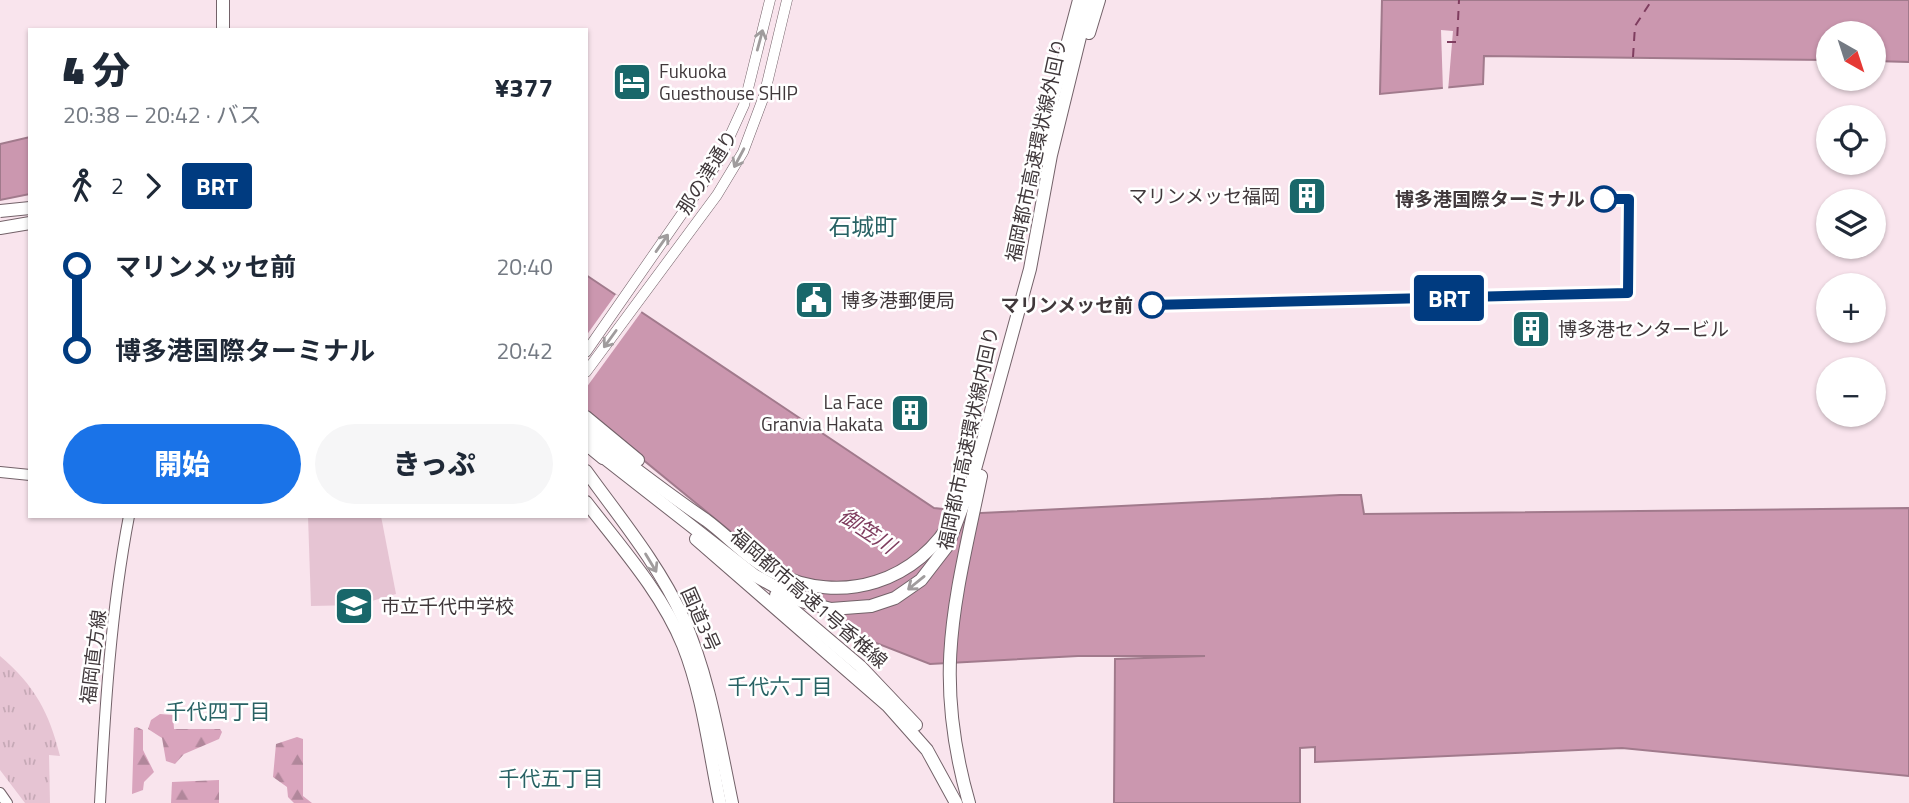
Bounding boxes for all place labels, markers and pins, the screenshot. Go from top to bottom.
place label: Fukuoka Guesthouse SHIP [659,56,798,107]
hotel icon: Fukuoka Guesthouse SHIP [611,61,653,103]
building icon: マリンメッセ福岡 [1286,175,1328,217]
place label: マリンメッセ福岡 [1129,181,1280,210]
place label: 博多港国際ターミナル [1395,184,1585,213]
marker: 博多港国際ターミナル [1591,186,1617,212]
public building icon: 博多港郵便局 [793,279,835,321]
place label: 博多港郵便局 [841,285,955,314]
place label: マリンメッセ前 [1001,290,1133,319]
marker: マリンメッセ前 [1139,292,1165,318]
building icon: 博多港センタービル [1510,308,1552,350]
place label: 博多港センタービル [1558,314,1729,343]
place label: La Face Granvia Hakata [761,387,883,438]
building icon: La Face Granvia Hakata [889,392,931,434]
school or university icon: 市立千代中学校 [333,585,375,627]
place label: 市立千代中学校 [381,591,514,620]

